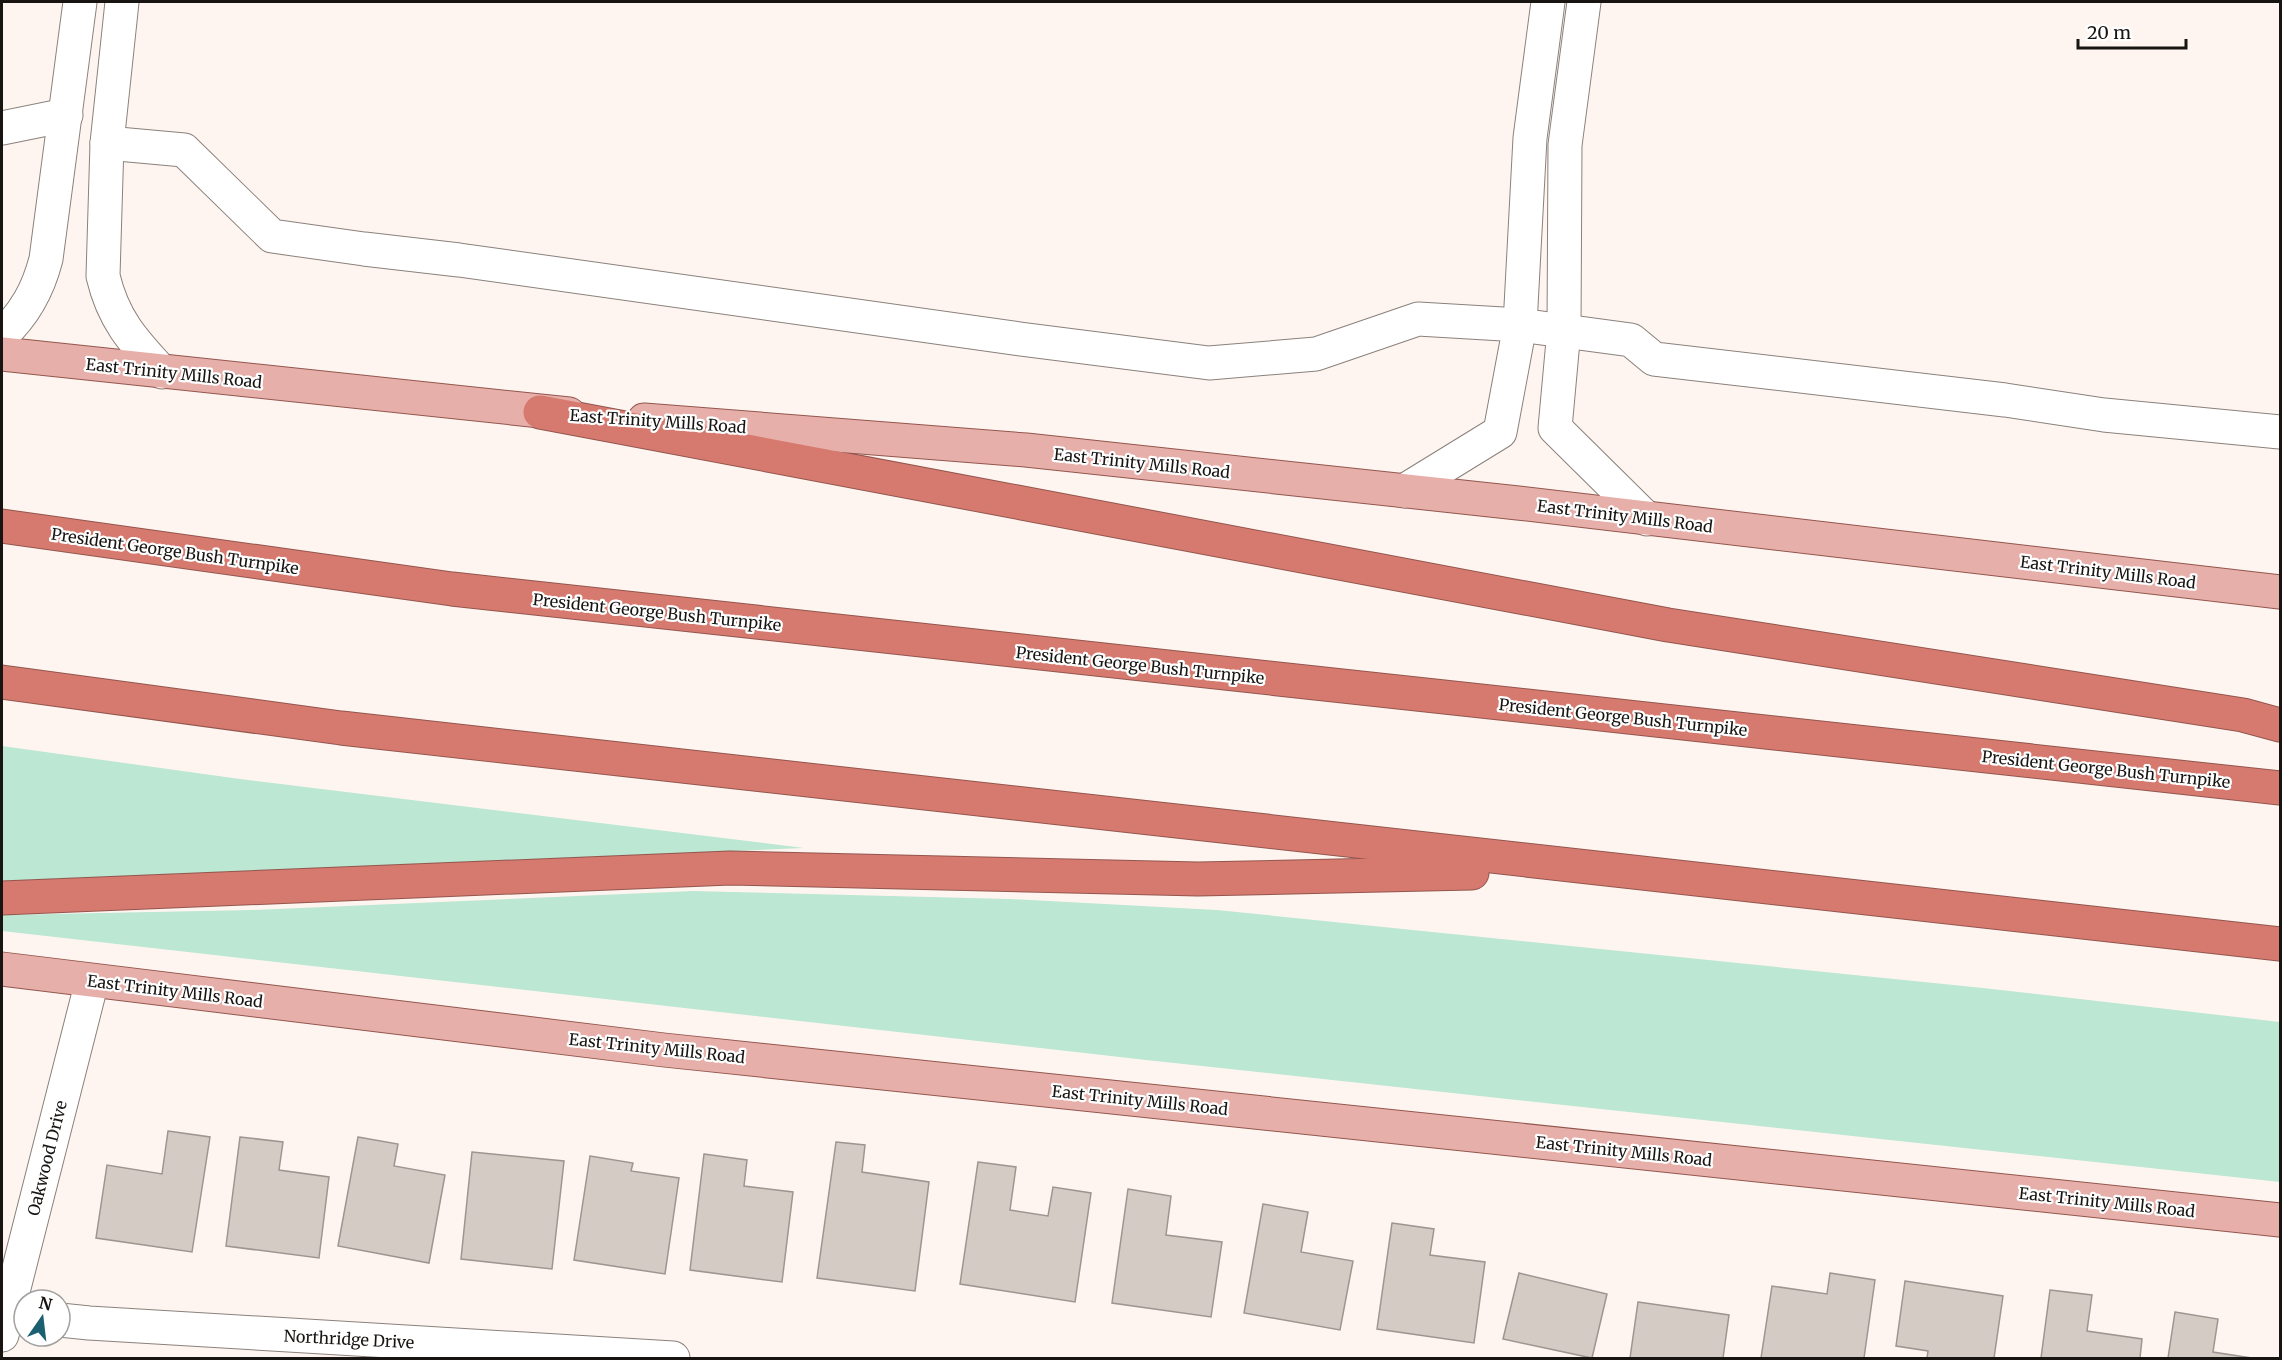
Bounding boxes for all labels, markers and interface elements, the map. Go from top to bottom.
scale bar [2078,12,2186,50]
text: 20 m [2087,21,2131,44]
street label: East Trinity Mills Road [85,354,263,392]
street label: East Trinity Mills Road [569,405,747,437]
street label: East Trinity Mills Road [1053,444,1231,482]
street label: East Trinity Mills Road [1536,495,1714,537]
street label: President George Bush Turnpike [50,524,300,578]
street label: East Trinity Mills Road [2019,551,2197,593]
street label: President George Bush Turnpike [532,589,782,635]
street label: President George Bush Turnpike [1015,642,1265,688]
street label: President George Bush Turnpike [1498,694,1748,740]
street label: President George Bush Turnpike [1981,746,2231,792]
street label: East Trinity Mills Road [86,970,264,1012]
street label: East Trinity Mills Road [568,1029,746,1067]
street label: East Trinity Mills Road [1051,1081,1229,1119]
street label: Oakwood Drive [23,1098,71,1218]
street label: East Trinity Mills Road [1535,1132,1713,1170]
street label: East Trinity Mills Road [2018,1183,2196,1221]
north arrow [12,1288,72,1348]
text: N [37,1292,55,1315]
street label: Northridge Drive [283,1326,415,1352]

